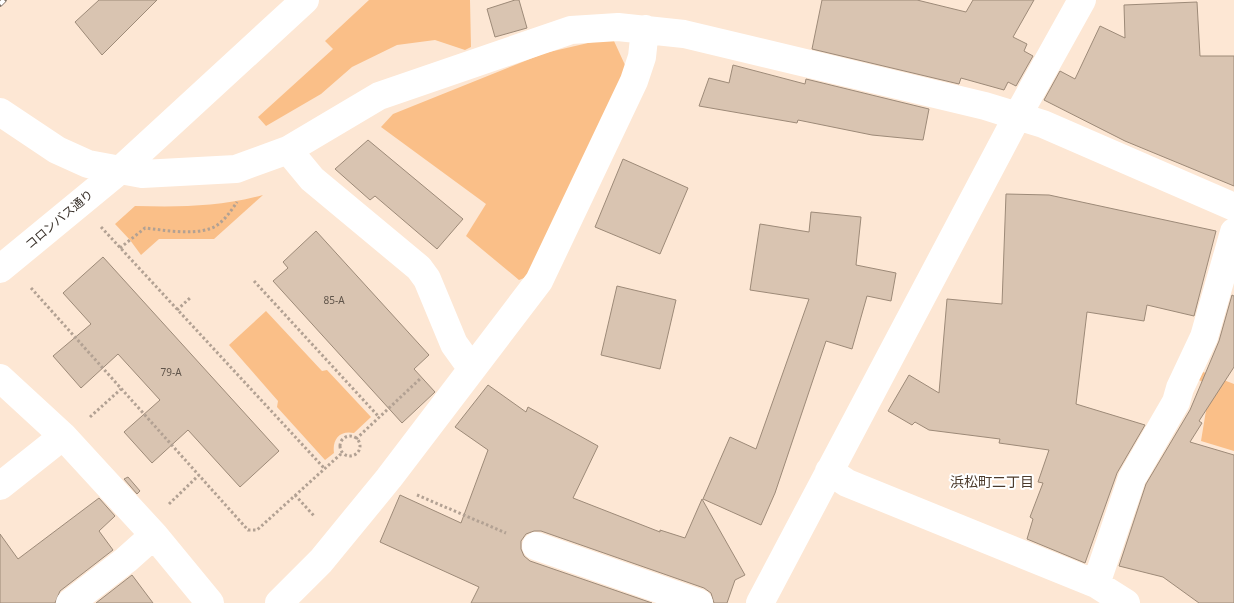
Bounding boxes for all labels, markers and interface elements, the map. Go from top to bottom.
street label: コロンバス通り [21,185,97,253]
house number: 85-A [323,293,345,307]
house number: 79-A [160,365,182,379]
district label: 浜松町二丁目 [950,472,1034,491]

